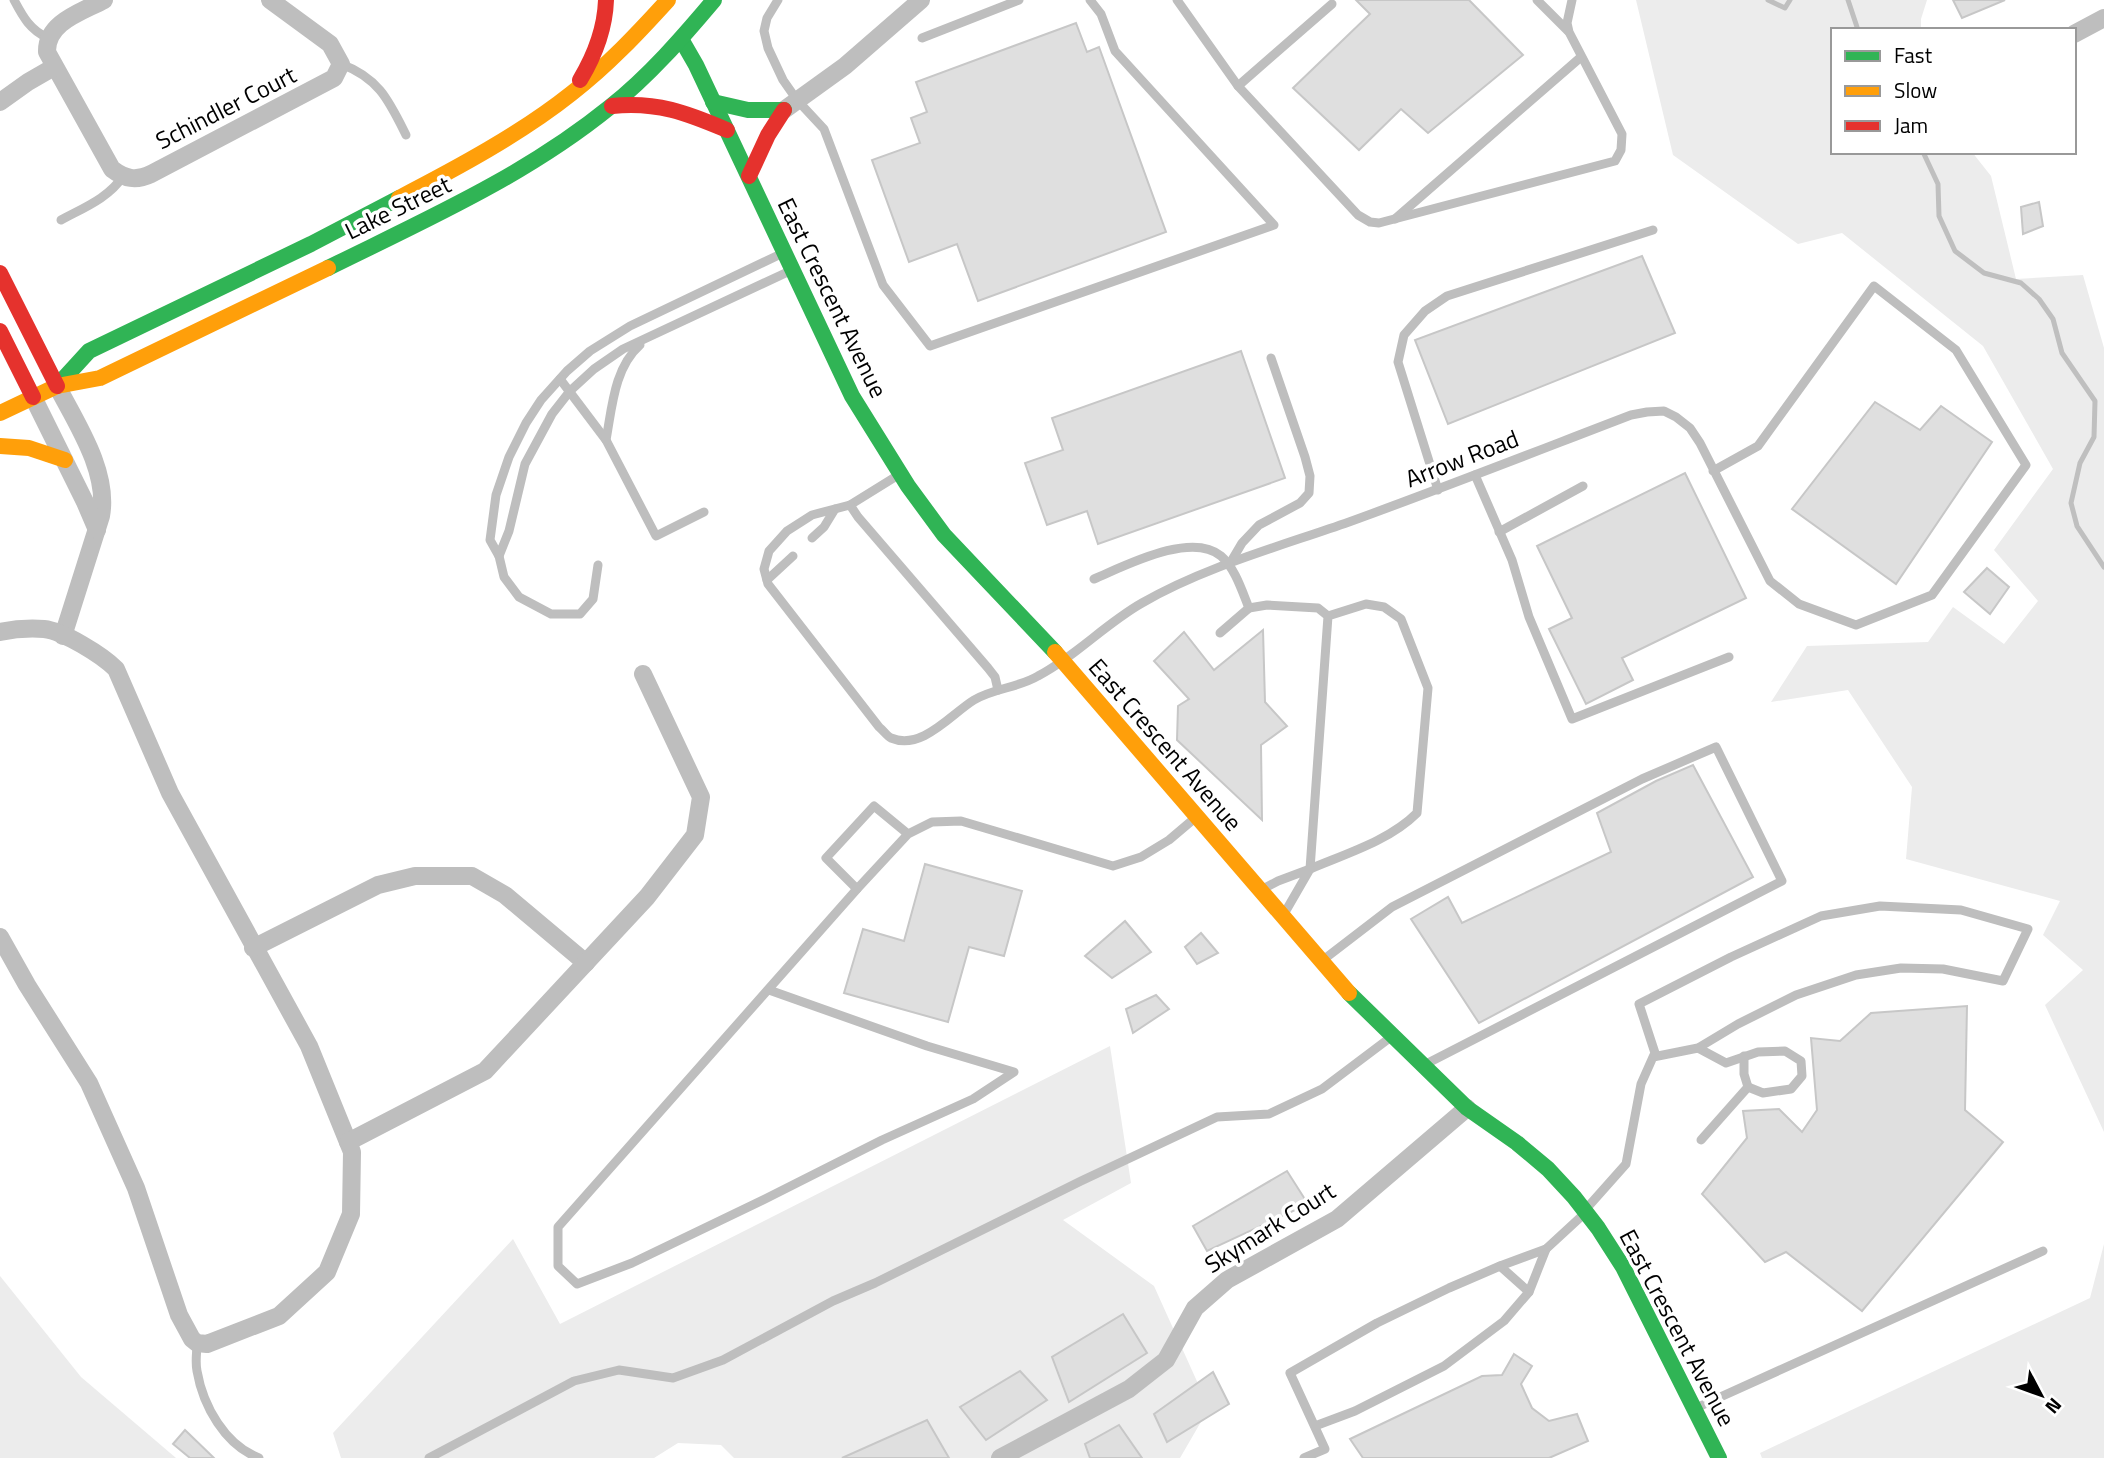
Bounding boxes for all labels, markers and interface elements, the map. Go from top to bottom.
legend [1831,28,2076,154]
text: Fast [1894,39,1933,71]
street label: Schindler Court [149,56,303,158]
text: Slow [1894,74,1937,106]
text: Jam [1894,109,1928,141]
street label: Lake Street [338,166,457,248]
street label: East Crescent Avenue [769,191,897,404]
street label: Arrow Road [1400,420,1524,496]
street label: East Crescent Avenue [1080,650,1251,839]
street label: Skymark Court [1197,1172,1342,1282]
street label: East Crescent Avenue [1611,1223,1745,1432]
north arrow [2006,1360,2076,1430]
text: N [2039,1392,2069,1421]

